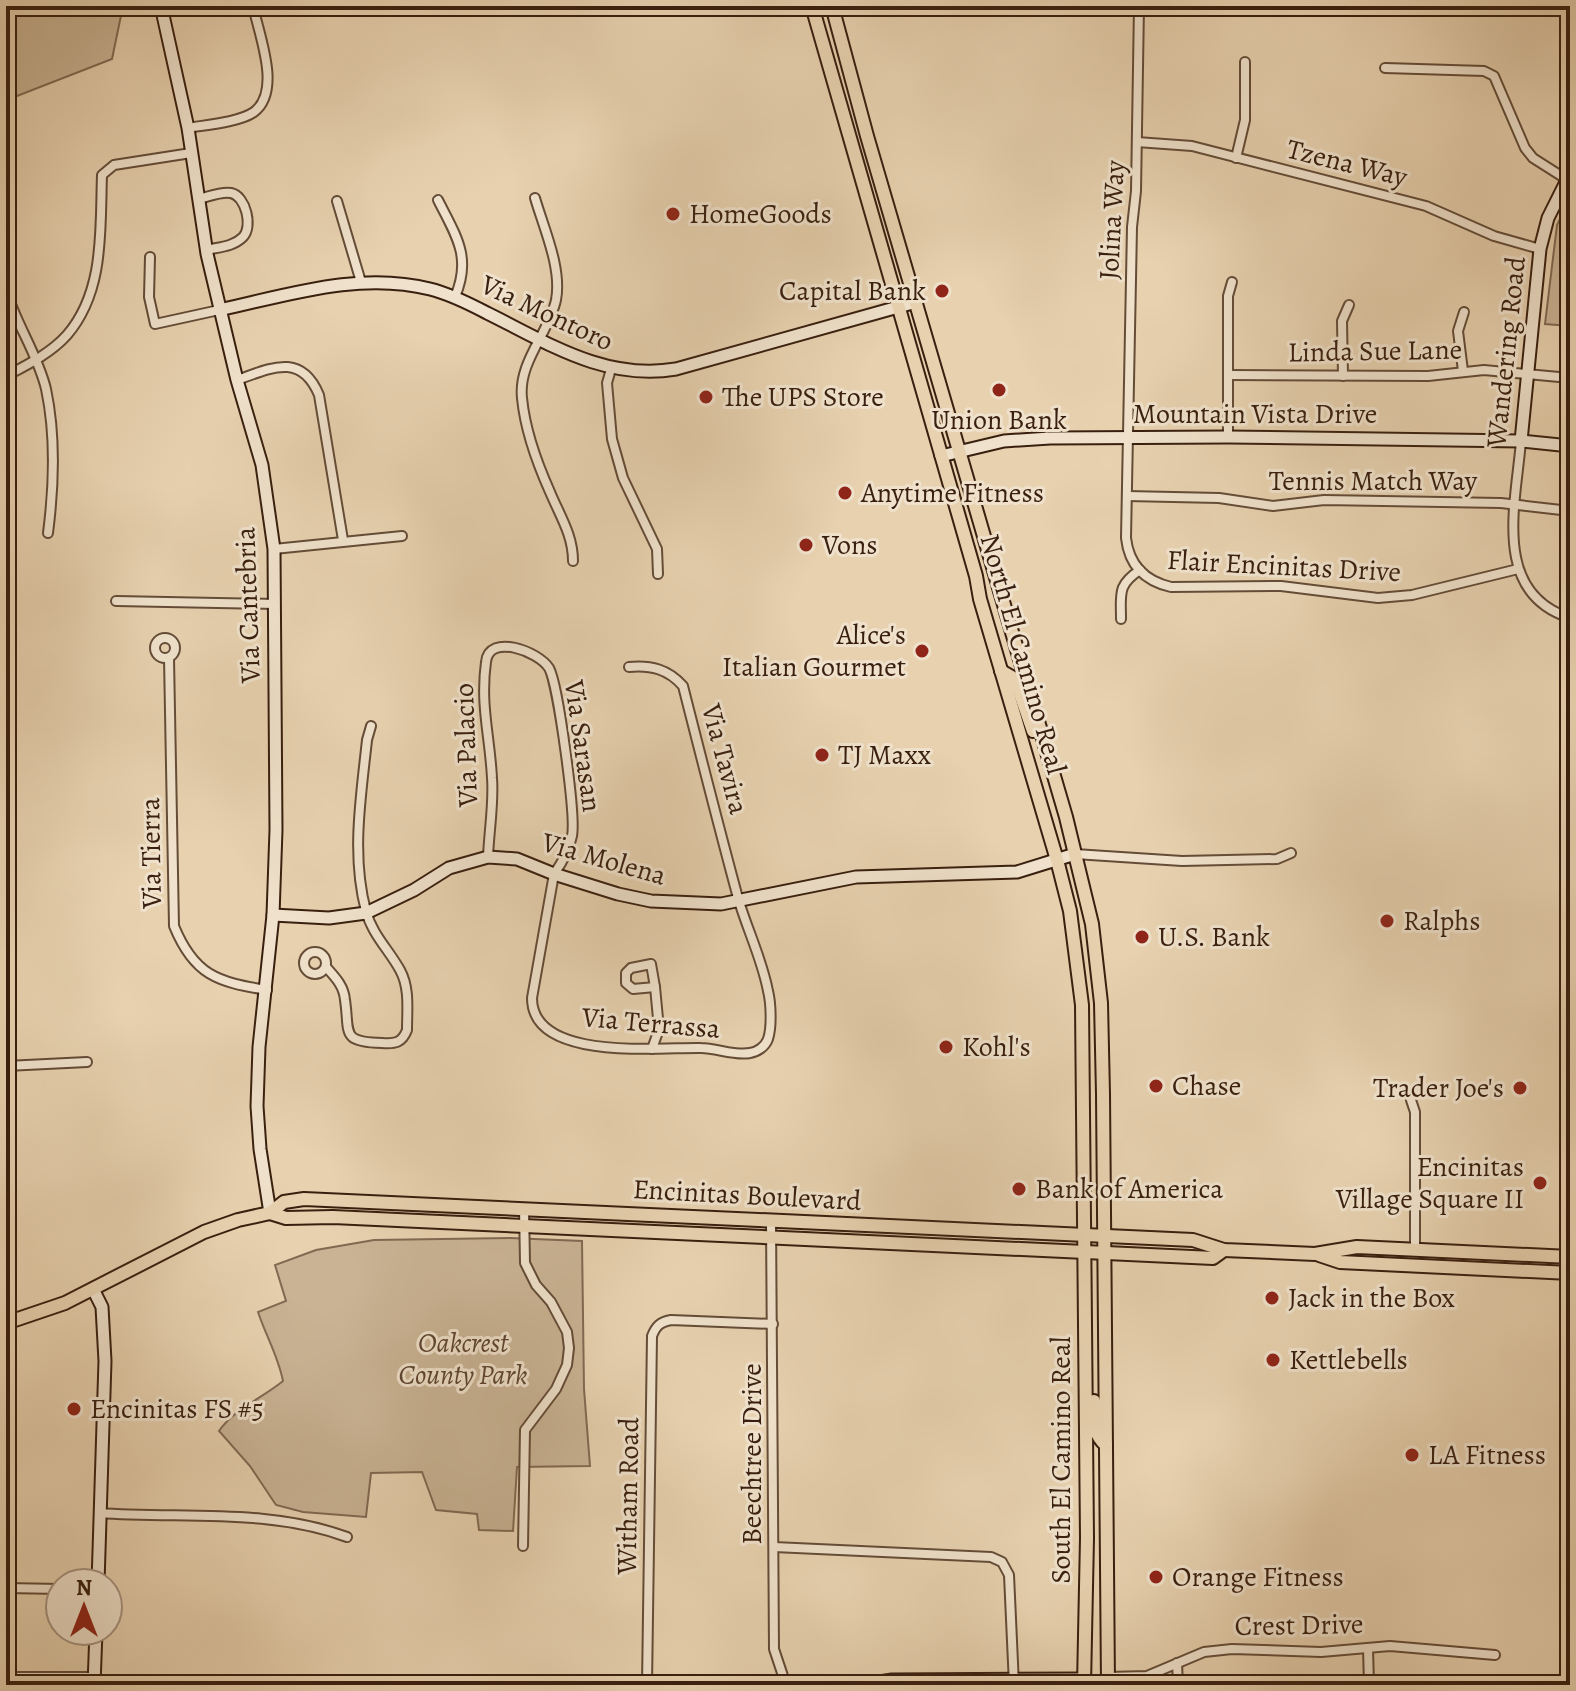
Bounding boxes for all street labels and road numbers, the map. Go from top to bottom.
street label: Tzena Way [1283,130,1412,196]
street label: Jolina Way [1090,159,1134,281]
street label: Wandering Road [1477,254,1535,450]
street label: Via Montoro [474,265,620,360]
street label: Linda Sue Lane [1288,330,1462,372]
street label: Mountain Vista Drive [1133,395,1377,433]
street label: Tennis Match Way [1269,462,1478,500]
street label: Via Cantebria [226,526,270,685]
street label: North El Camino Real [971,529,1076,779]
street label: Flair Encinitas Drive [1166,541,1402,591]
street label: Via Sarasan [555,677,611,814]
street label: Via Palacio [445,682,487,809]
street label: Via Tavira [692,699,758,818]
street label: Via Tierra [131,797,171,910]
street label: Via Molena [537,823,670,895]
street label: Via Terrassa [579,998,722,1048]
street label: Encinitas Boulevard [632,1170,863,1220]
street label: South El Camino Real [1042,1336,1080,1584]
street label: Beechtree Drive [733,1363,771,1545]
street label: Witham Road [608,1416,648,1576]
street label: Crest Drive [1234,1605,1364,1645]

